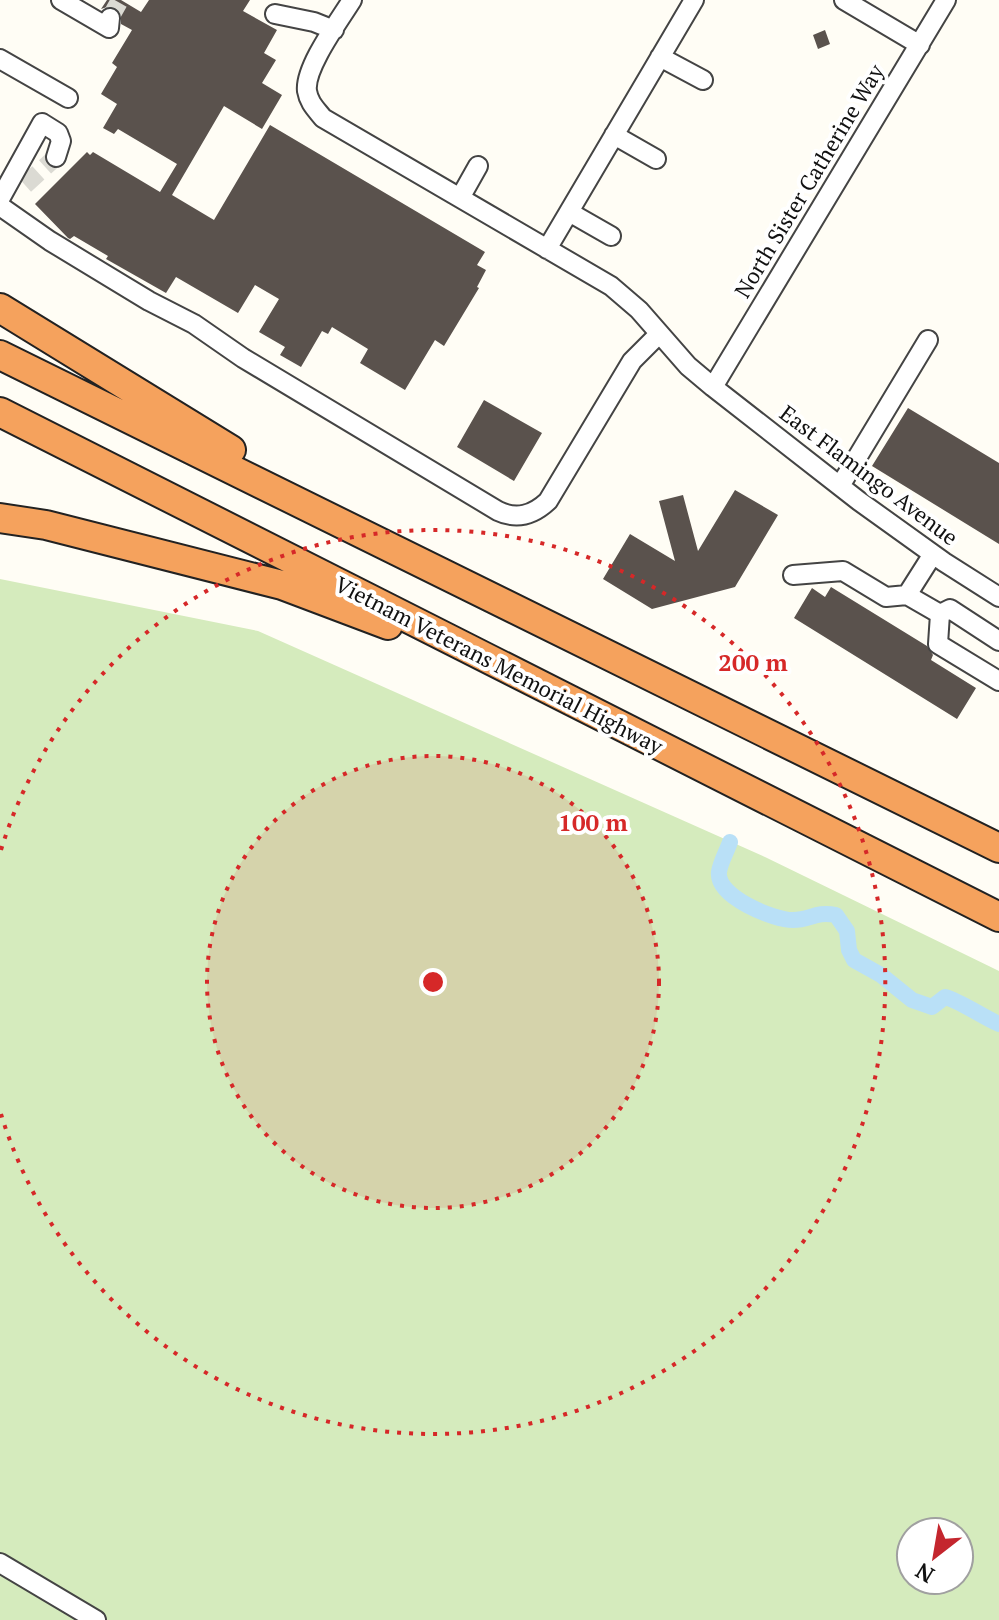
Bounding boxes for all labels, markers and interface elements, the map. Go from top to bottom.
street label: North Sister Catherine Way [727,58,890,303]
street label: East Flamingo Avenue [774,398,964,551]
street label: Vietnam Veterans Memorial Highway [330,569,669,761]
text: 200 m [718,646,788,678]
text: 100 m [558,806,628,838]
centre of rings [419,968,447,996]
north arrow [895,1516,975,1596]
text: N [910,1557,939,1590]

